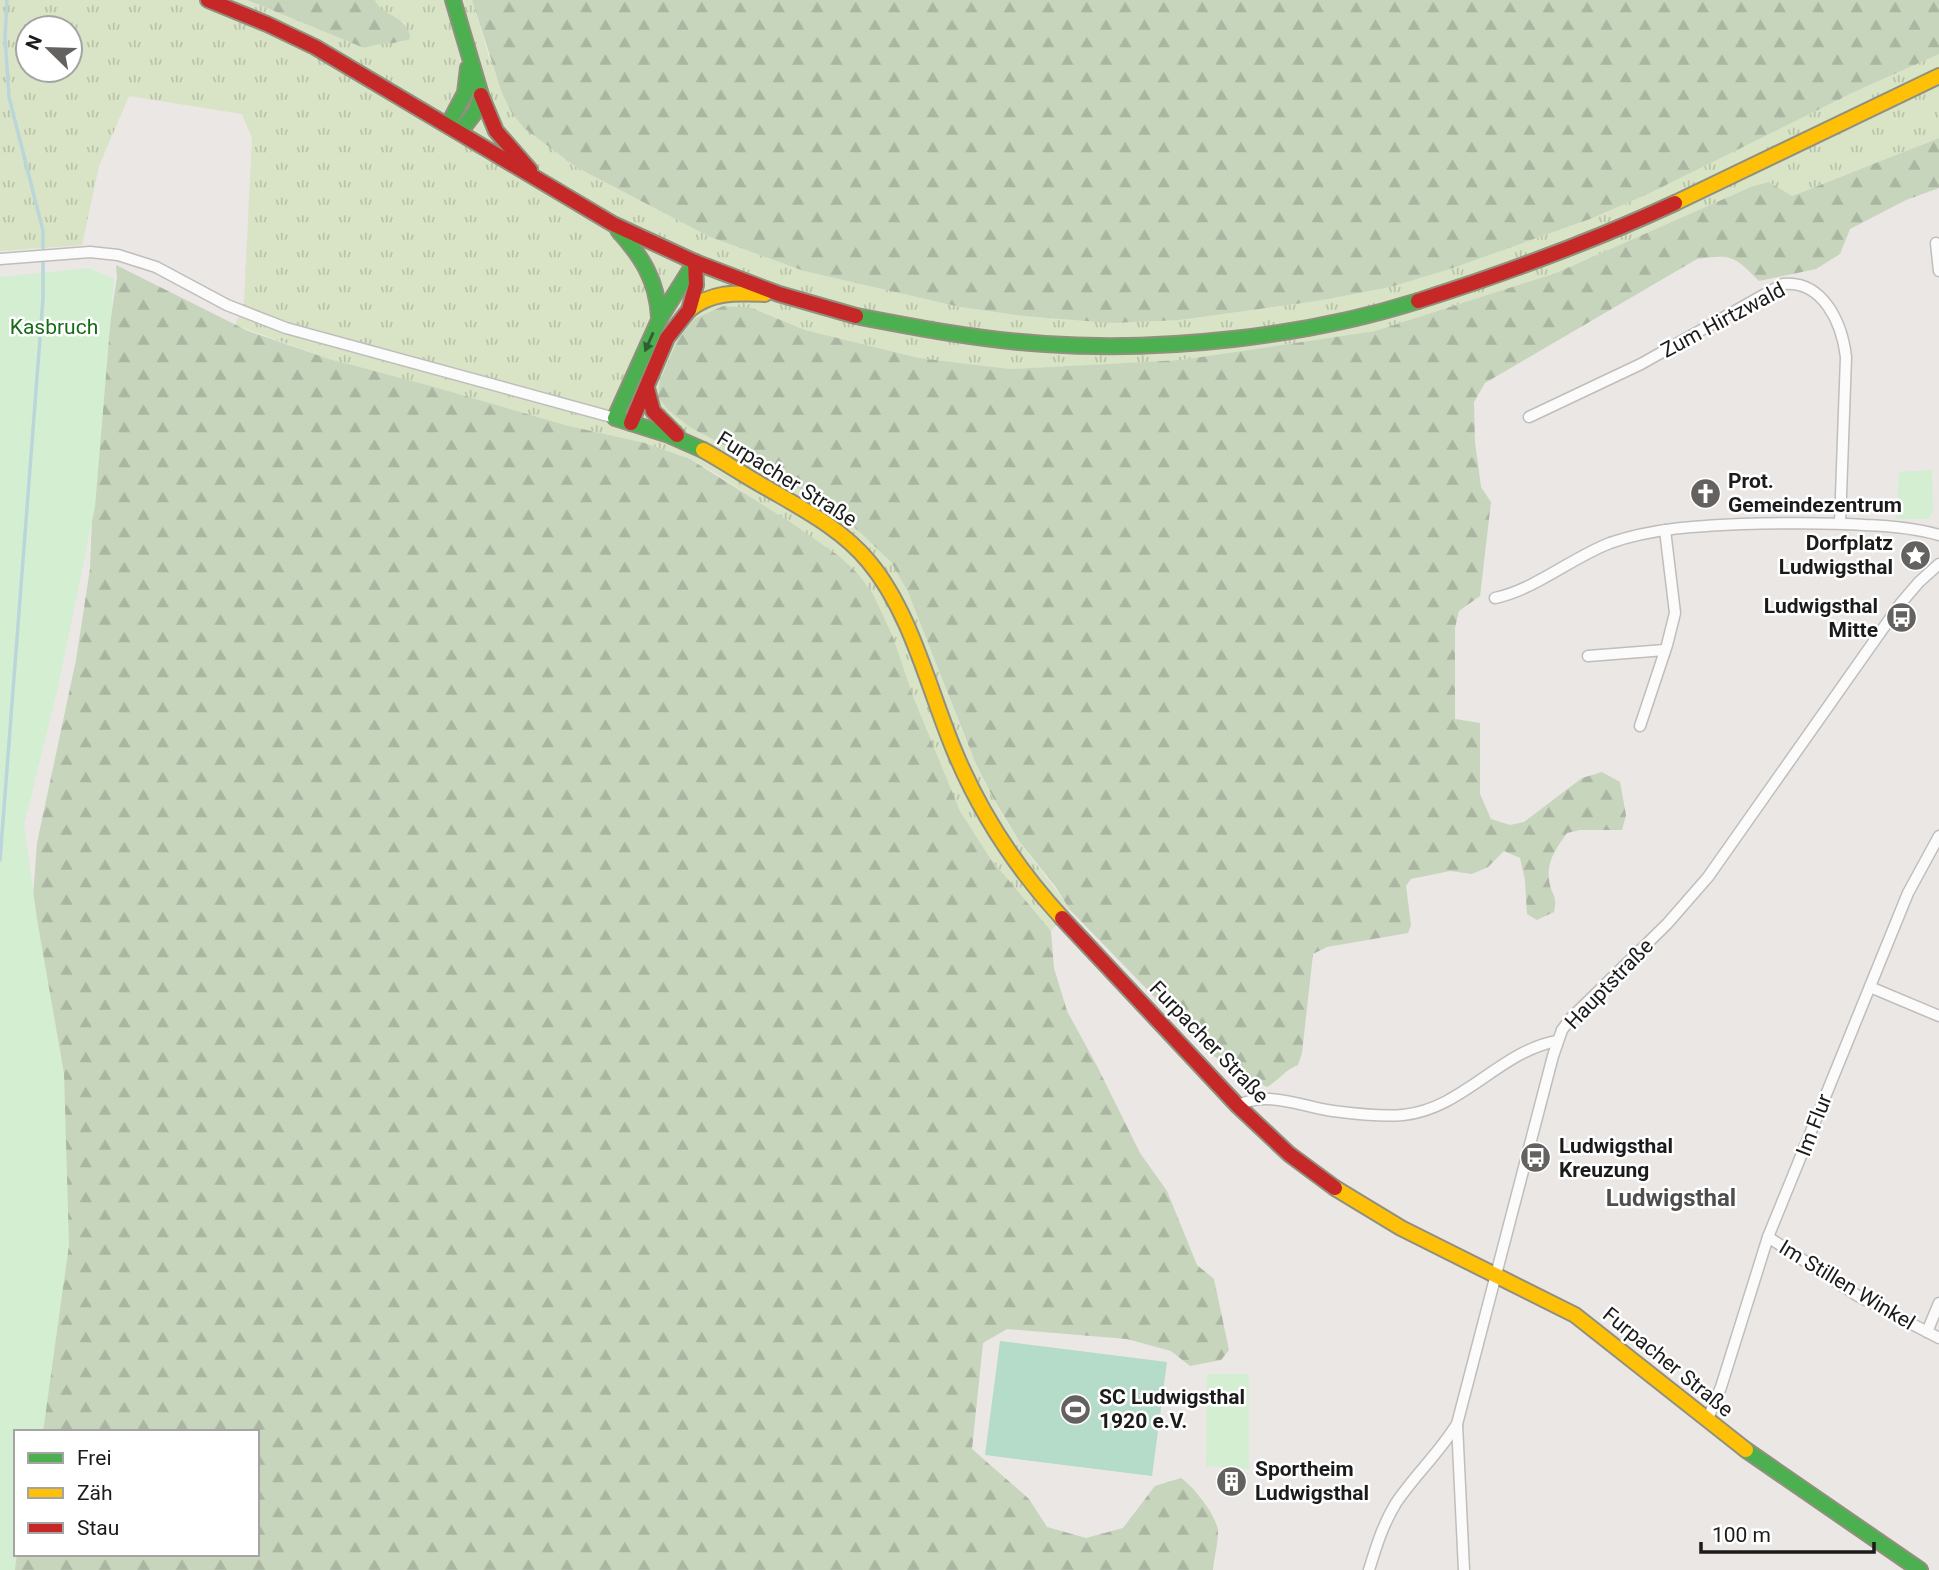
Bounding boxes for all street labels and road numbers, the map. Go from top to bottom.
street label: Zum Hirtzwald [1657,277,1789,363]
street label: Furpacher Straße [713,426,861,532]
street label: Hauptstraße [1560,934,1658,1034]
street label: Furpacher Straße [1145,976,1273,1108]
street label: Im Flur [1791,1090,1837,1160]
street label: Im Stillen Winkel [1775,1235,1919,1335]
street label: Furpacher Straße [1598,1302,1738,1422]

